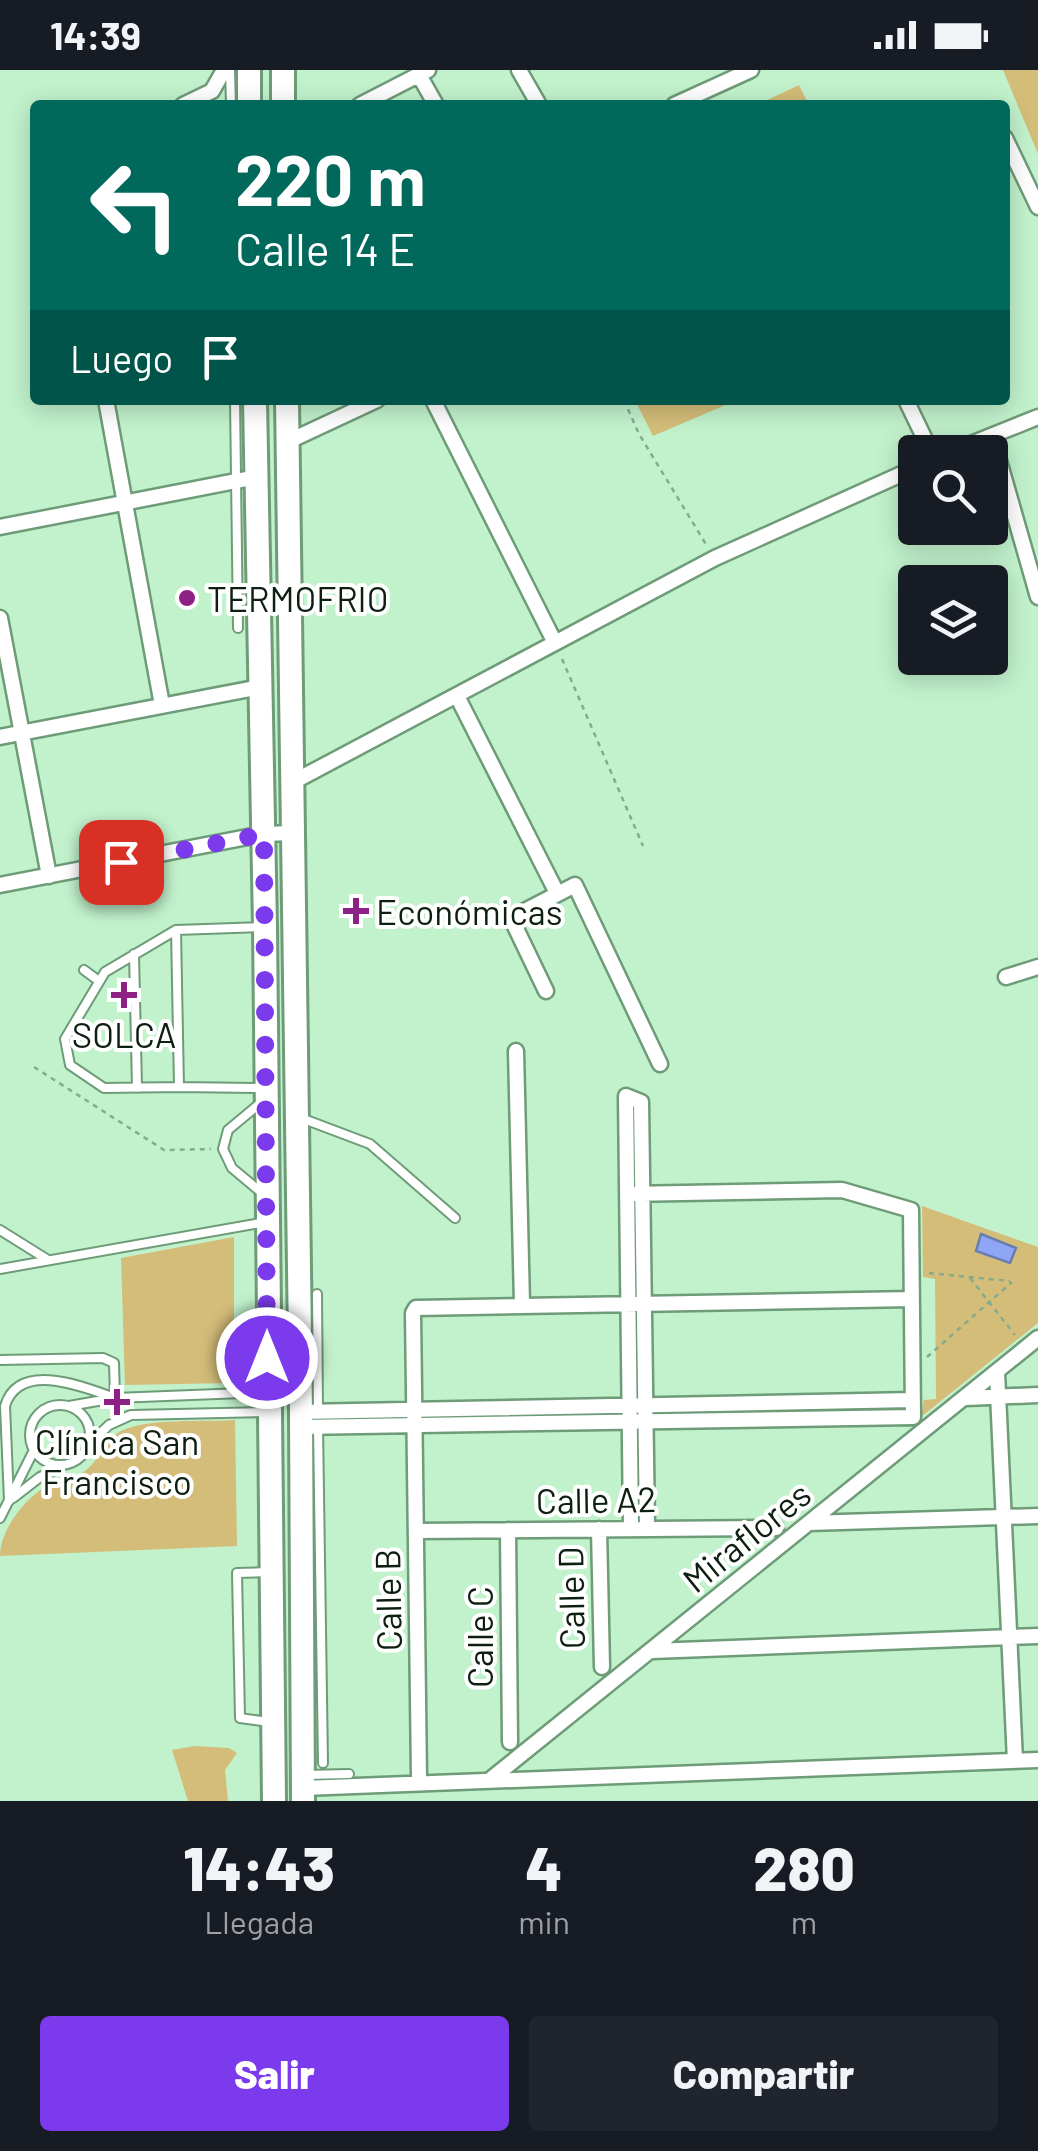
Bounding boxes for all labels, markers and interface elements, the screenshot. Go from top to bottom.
text: 14:39 [50,12,141,58]
text: 220 m [235,136,426,220]
icon: left [70,140,200,270]
text: Calle 14 E [235,221,415,275]
icon: arrive [193,330,248,385]
text: Luego [70,335,173,381]
map controls [898,435,1008,675]
button: search [898,435,1008,545]
button: layers [898,565,1008,675]
place label: TERMOFRIO [207,577,388,619]
marker: TERMOFRIO [176,587,198,609]
pin [79,820,164,905]
icon: arrive [94,835,149,890]
place label: Económicas [376,890,563,932]
marker: Económicas [345,900,367,922]
marker: SOLCA [111,982,137,1008]
place label: SOLCA [72,1013,176,1055]
position arrow [215,1306,319,1410]
marker: Clínica San Francisco [104,1389,130,1415]
place label: Clínica San Francisco [35,1420,199,1502]
street label: Miraflores [674,1472,818,1600]
street label: Calle A2 [535,1477,657,1521]
street label: Calle D [548,1547,592,1649]
street label: Calle B [365,1548,409,1652]
street label: Calle C [458,1586,500,1688]
text: 14:43 [183,1831,335,1903]
text: 4 [525,1831,563,1903]
text: 280 [753,1831,855,1903]
text: Llegada [204,1902,314,1940]
text: min [518,1902,570,1940]
text: m [791,1902,817,1940]
button: Salir [40,2016,509,2131]
button: Compartir [529,2016,998,2131]

